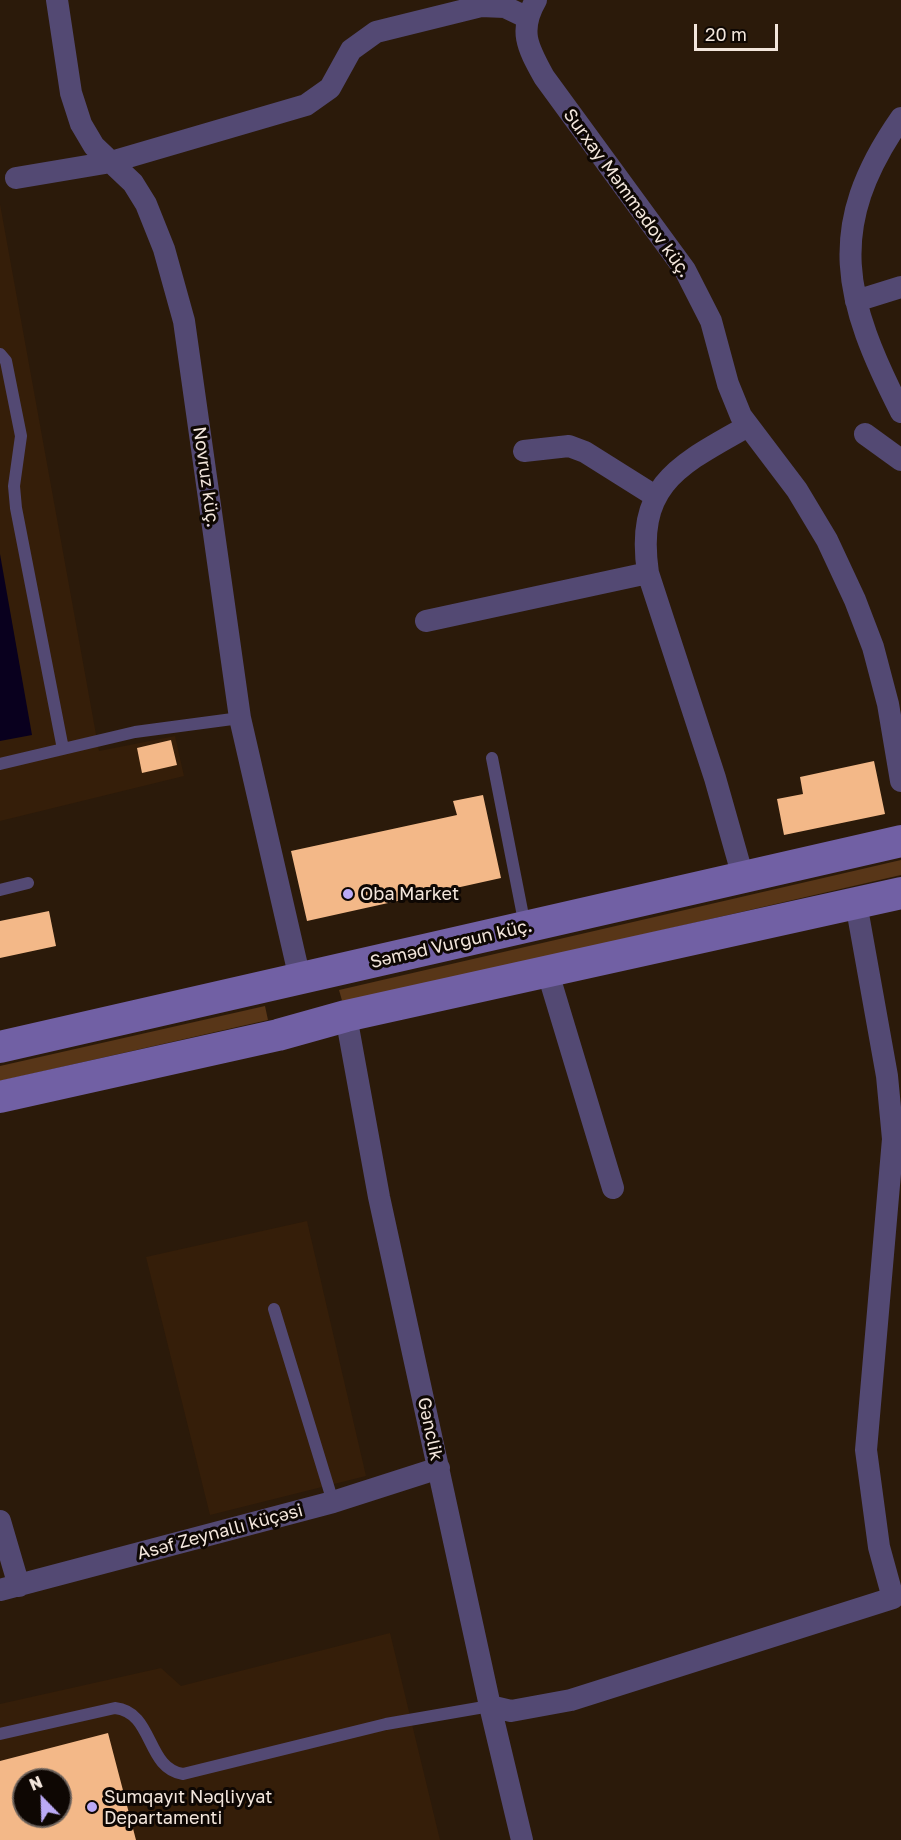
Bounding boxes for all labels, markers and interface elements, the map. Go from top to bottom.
scale bar [697,12,781,50]
text: 20 m [705,23,747,45]
street label: Surxay Məmmədov küç. [559,105,695,281]
street label: Novruz küç. [188,425,224,529]
place label: Oba Market [360,883,459,905]
marker: Oba Market [341,887,355,901]
street label: Səməd Vurğun küç. [368,915,534,973]
street label: Gənclik [413,1395,447,1463]
street label: Asəf Zeynallı küçəsi [135,1500,305,1564]
north arrow [12,1768,72,1828]
text: N [26,1772,45,1795]
place label: Sumqayıt Nəqliyyat Departamenti [104,1786,273,1828]
marker: Sumqayıt Nəqliyyat Departamenti [85,1800,99,1814]

